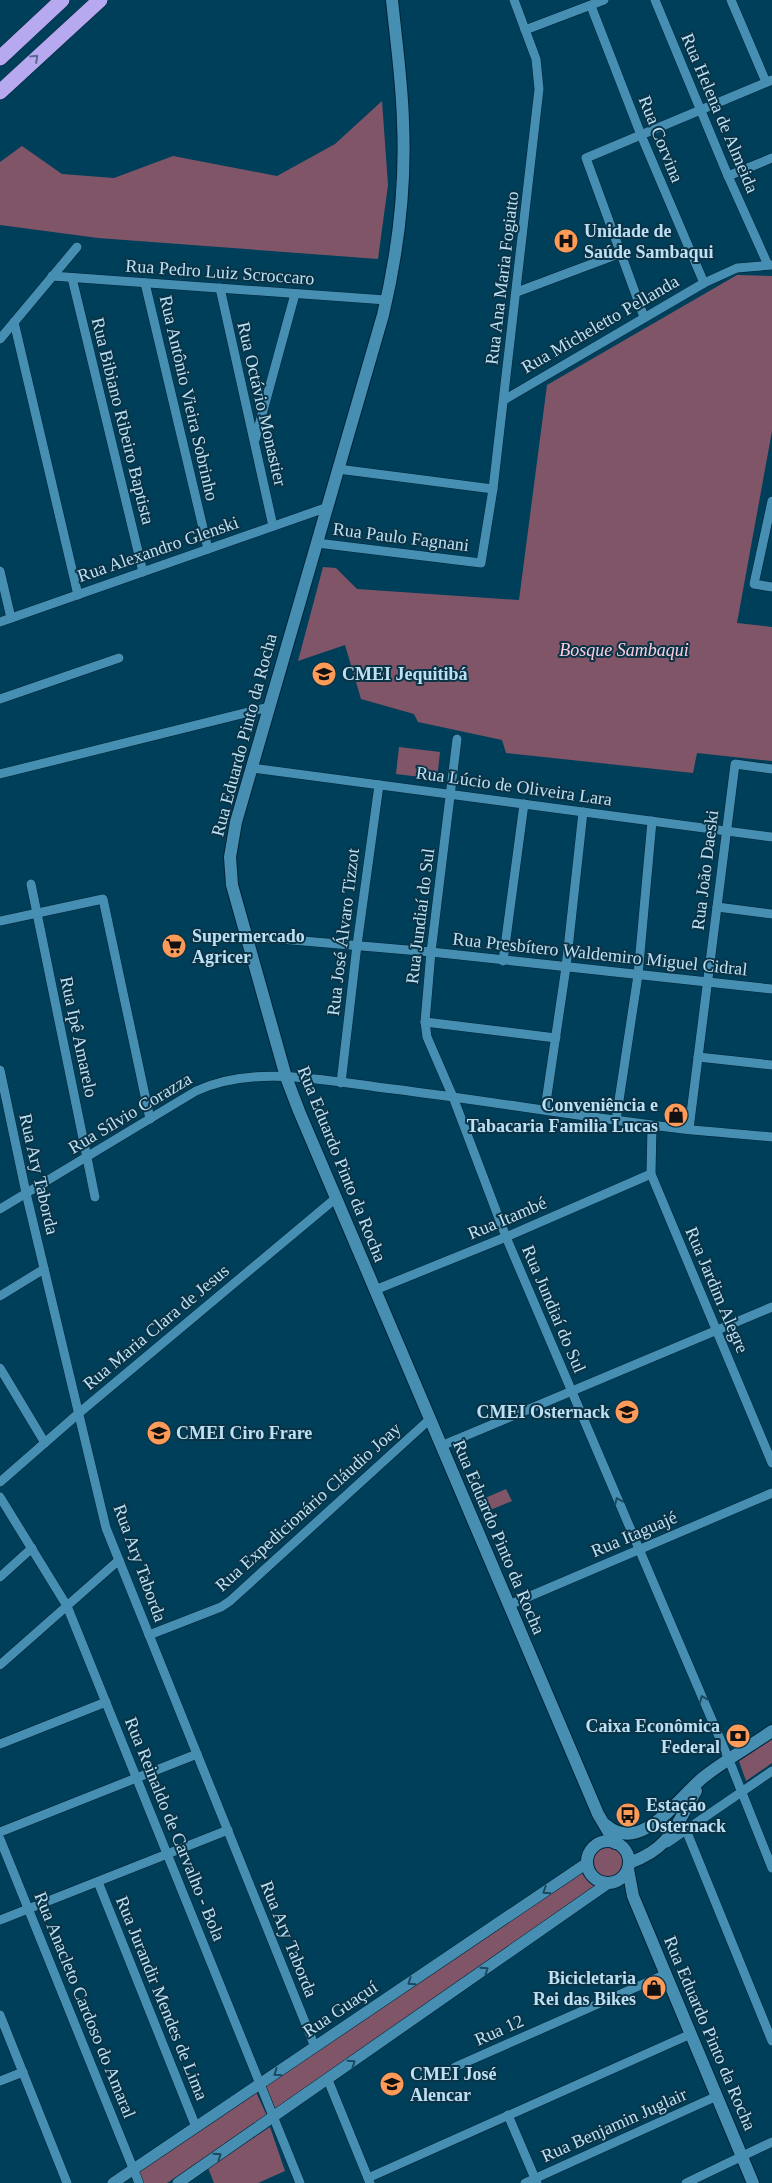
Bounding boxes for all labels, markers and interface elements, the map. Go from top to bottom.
street label: Rua Helena de Almeida [677,30,763,196]
one-way arrow [30,55,39,64]
street label: Rua Corvina [635,93,687,185]
street label: Rua Ana Maria Fogiatto [481,190,523,366]
place label: Unidade de Saúde Sambaqui [584,221,714,262]
hospital icon: Unidade de Saúde Sambaqui [553,228,579,254]
street label: Rua Pedro Luiz Scroccaro [125,255,315,289]
street label: Rua Micheletto Pellanda [518,271,682,377]
street label: Rua Antônio Vieira Sobrinho [156,293,222,503]
street label: Rua Bibiano Ribeiro Baptista [88,315,158,527]
street label: Rua Octávio Monastier [233,320,291,488]
street label: Rua Alexandro Glenski [75,512,241,586]
street label: Rua Paulo Fagnani [332,519,470,555]
street label: Rua Eduardo Pinto da Rocha [207,631,281,839]
park label: Bosque Sambaqui [559,640,689,660]
school or university icon: CMEI Jequitibá [311,661,337,687]
place label: CMEI Jequitibá [342,664,468,684]
street label: Rua Lúcio de Oliveira Lara [415,762,613,810]
street label: Rua João Daeski [688,809,722,931]
street label: Rua José Álvaro Tizzot [322,847,363,1017]
street label: Rua Jundiaí do Sul [402,847,438,985]
place label: Supermercado Agricer [192,926,305,967]
street label: Rua Presbítero Waldemiro Miguel Cidral [452,929,748,979]
supermarket icon: Supermercado Agricer [161,933,187,959]
street label: Rua Ipê Amarelo [56,975,102,1099]
street label: Rua Eduardo Pinto da Rocha [294,1063,390,1265]
street label: Rua Sílvio Corazza [65,1068,195,1158]
place label: Conveniência e Tabacaria Familia Lucas [467,1095,658,1136]
shop icon: Conveniência e Tabacaria Familia Lucas [663,1102,689,1128]
street label: Rua Ary Taborda [15,1112,63,1236]
street label: Rua Itambé [465,1192,549,1244]
street label: Rua Jardim Alegre [681,1224,753,1356]
street label: Rua Jundiaí do Sul [518,1242,590,1376]
street label: Rua Maria Clara de Jesus [79,1260,233,1394]
school or university icon: CMEI Osternack [614,1399,640,1425]
place label: CMEI Osternack [477,1402,610,1422]
street label: Rua Expedicionário Cláudio Joay [211,1418,405,1596]
school or university icon: CMEI Ciro Frare [146,1420,172,1446]
place label: CMEI Ciro Frare [176,1423,312,1443]
street label: Rua Eduardo Pinto da Rocha [449,1437,549,1637]
one-way arrow [614,1497,625,1506]
street label: Rua Ary Taborda [110,1502,170,1624]
street label: Rua Itaguajé [588,1507,680,1561]
one-way arrow [698,1695,709,1704]
street label: Rua Reinaldo de Carvalho - Bola [121,1714,229,1944]
place label: Caixa Econômica Federal [586,1716,720,1757]
bank icon: Caixa Econômica Federal [725,1723,751,1749]
place label: Estação Osternack [646,1795,726,1836]
bus stop icon: Estação Osternack [615,1802,641,1828]
street label: Rua Ary Taborda [257,1878,321,2000]
one-way arrow [542,1884,551,1894]
street label: Rua Anacleto Cardoso do Amaral [30,1889,140,2121]
street label: Rua Jurandir Mendes de Lima [112,1893,212,2103]
street label: Rua Eduardo Pinto da Rocha [660,1933,760,2133]
one-way arrow [479,1967,489,1976]
place label: Bicicletaria Rei das Bikes [533,1968,636,2009]
one-way arrow [408,1975,417,1985]
shop icon: Bicicletaria Rei das Bikes [641,1975,667,2001]
street label: Rua Guaçuí [299,1977,381,2041]
street label: Rua 12 [471,2010,527,2050]
one-way arrow [346,2060,356,2069]
place label: CMEI José Alencar [410,2064,497,2105]
one-way arrow [273,2066,282,2076]
school or university icon: CMEI José Alencar [379,2071,405,2097]
street label: Rua Benjamin Juglair [538,2084,690,2166]
one-way arrow [212,2153,222,2162]

